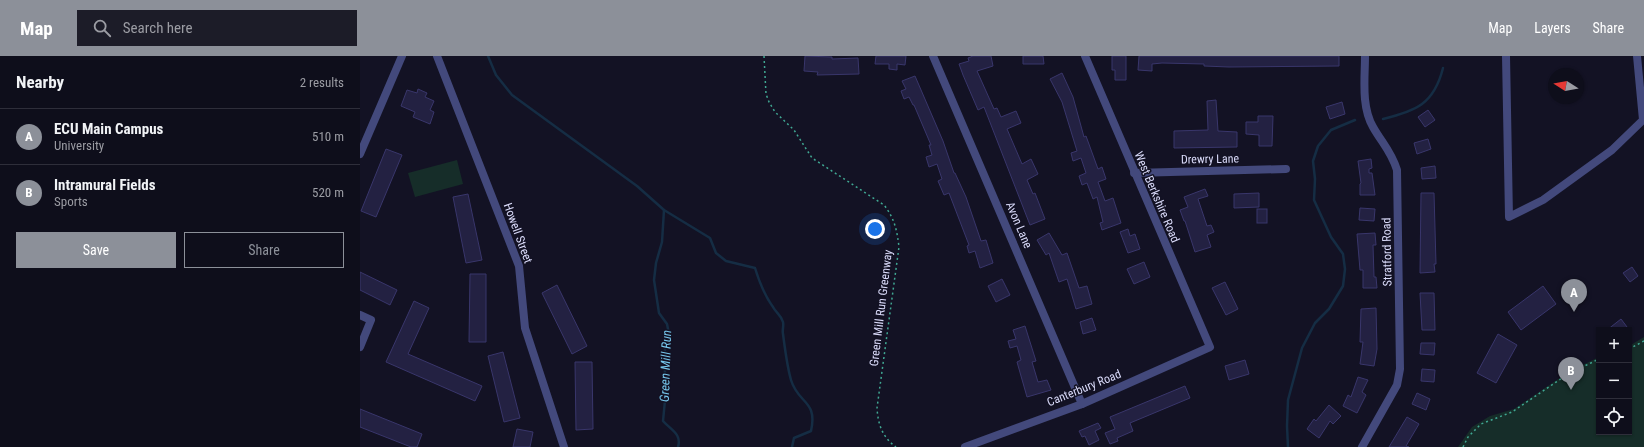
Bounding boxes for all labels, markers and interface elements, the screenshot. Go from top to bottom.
search box [77,10,357,46]
text: Map [20,17,53,40]
icon: search [91,17,113,39]
text: Search here [123,19,193,37]
text: Map [1488,20,1512,36]
text: Layers [1534,20,1571,36]
text: Share [1593,20,1624,36]
north arrow [1548,68,1584,104]
text: Nearby [16,72,64,92]
text: 2 results [300,75,344,90]
text: ECU Main Campus [54,120,163,138]
text: A [25,129,33,144]
text: 510 m [312,129,344,144]
text: University [54,138,104,153]
street label: West Berkshire Road [1131,149,1183,245]
street label: Drewry Lane [1181,151,1240,167]
text: Intramural Fields [54,176,156,194]
text: B [25,185,33,200]
text: 520 m [312,185,344,200]
text: Sports [54,194,88,209]
street label: Avon Lane [1003,200,1035,251]
street label: Howell Street [501,201,536,266]
street label: Stratford Road [1379,218,1395,286]
your location [865,219,885,239]
button: Save [16,232,176,268]
button: Share [184,232,344,268]
street label: Green Mill Run Greenway [867,249,895,367]
pin: A [1561,279,1587,312]
map controls [1596,327,1632,435]
button: + [1596,327,1632,363]
water label: Green Mill Run [657,330,674,402]
pin: B [1558,357,1584,390]
button: − [1596,363,1632,399]
street label: Canterbury Road [1045,367,1123,409]
button: locate [1596,399,1632,435]

